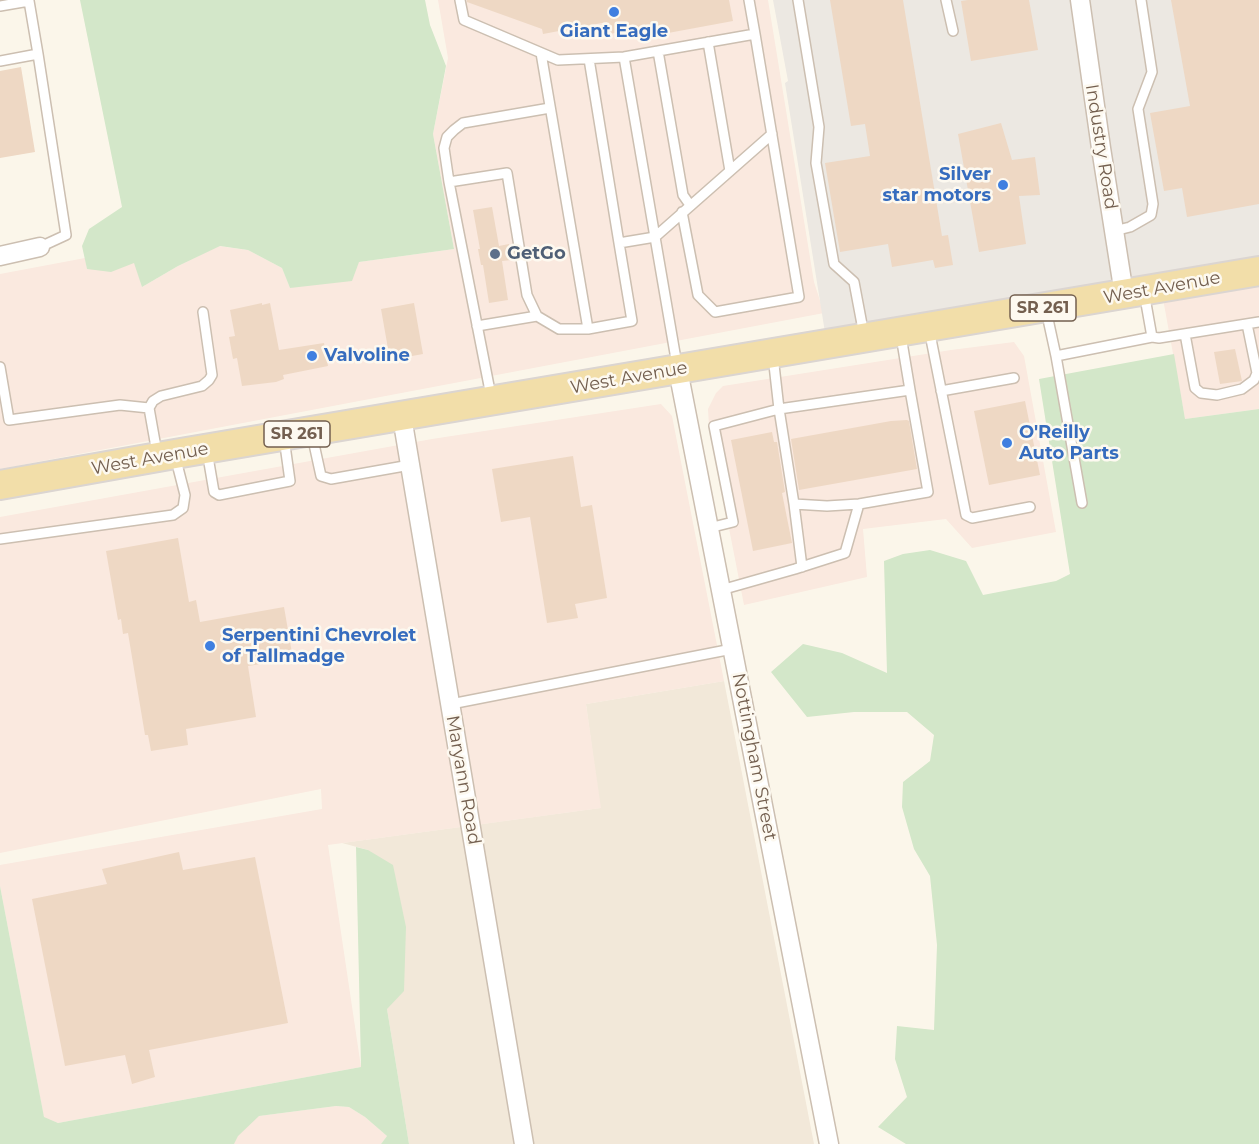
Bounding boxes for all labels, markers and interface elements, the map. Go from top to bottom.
marker: Giant Eagle [607,5,621,19]
place label: Giant Eagle [560,21,668,43]
street label: Industry Road [1080,83,1122,211]
place label: Silver star motors [883,164,991,207]
marker: Silver star motors [996,178,1010,192]
place label: GetGo [507,243,566,265]
marker: GetGo [488,247,502,261]
street label: West Avenue [1102,267,1222,309]
road number: SR 261 [1010,295,1076,321]
place label: Valvoline [324,345,410,367]
marker: Valvoline [305,349,319,363]
street label: West Avenue [569,357,689,399]
road number: SR 261 [264,421,330,447]
place label: O'Reilly Auto Parts [1019,422,1119,464]
marker: O'Reilly Auto Parts [1000,436,1014,450]
street label: West Avenue [90,438,210,480]
place label: Serpentini Chevrolet of Tallmadge [222,625,416,668]
marker: Serpentini Chevrolet of Tallmadge [203,639,217,653]
street label: Nottingham Street [727,671,781,843]
street label: Maryann Road [441,714,485,846]

